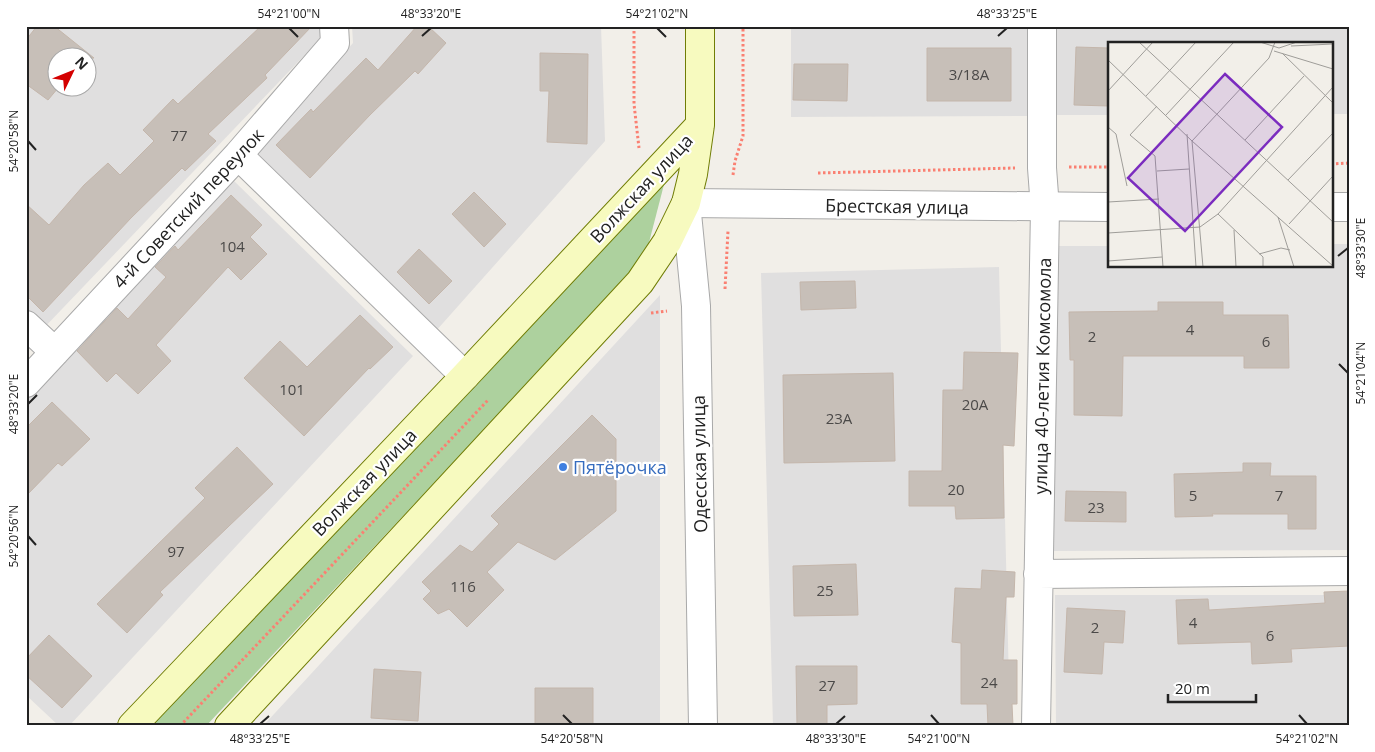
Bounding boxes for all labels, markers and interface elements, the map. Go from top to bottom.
text: 54°21'00"N [258,5,320,22]
text: 48°33'20"E [401,5,461,22]
text: 54°21'02"N [626,5,688,22]
text: 48°33'25"E [977,5,1037,22]
inset map [1108,42,1332,268]
north arrow [48,48,98,98]
text: N [71,52,93,73]
house number: 3/18А [949,64,990,84]
text: 54°20'58"N [5,110,22,172]
street label: 4-й Советский переулок [107,122,269,293]
house number: 77 [170,125,188,145]
street label: Волжская улица [584,128,698,248]
street label: Брестская улица [825,193,969,219]
text: 48°33'30"E [1352,218,1369,278]
house number: 104 [219,236,245,256]
street label: улица 40-летия Комсомола [1028,257,1056,495]
house number: 4 [1186,319,1195,339]
house number: 2 [1088,326,1096,346]
house number: 6 [1262,331,1270,351]
text: 54°21'04"N [1352,342,1369,404]
text: 48°33'20"E [5,374,22,434]
house number: 101 [279,379,305,399]
house number: 20А [962,394,989,414]
street label: Одесская улица [686,395,712,533]
house number: 23А [826,408,853,428]
street label: Волжская улица [307,423,421,541]
place label: Пятёрочка [573,455,667,479]
marker: Пятёрочка [557,461,569,473]
house number: 20 [947,479,965,499]
house number: 5 [1189,485,1197,505]
house number: 7 [1275,485,1283,505]
house number: 23 [1087,497,1105,517]
text: 54°20'56"N [5,505,22,567]
house number: 97 [167,541,185,561]
house number: 116 [450,576,476,596]
house number: 25 [816,580,834,600]
house number: 4 [1189,612,1198,632]
house number: 2 [1091,617,1099,637]
house number: 6 [1266,625,1274,645]
house number: 24 [980,672,998,692]
scale bar [1168,672,1255,704]
house number: 27 [818,675,836,695]
text: 20 m [1175,678,1210,698]
text: 48°33'25"E [230,730,290,747]
text: 54°20'58"N [541,730,603,747]
text: 48°33'30"E [806,730,866,747]
text: 54°21'00"N [908,730,970,747]
text: 54°21'02"N [1276,730,1338,747]

